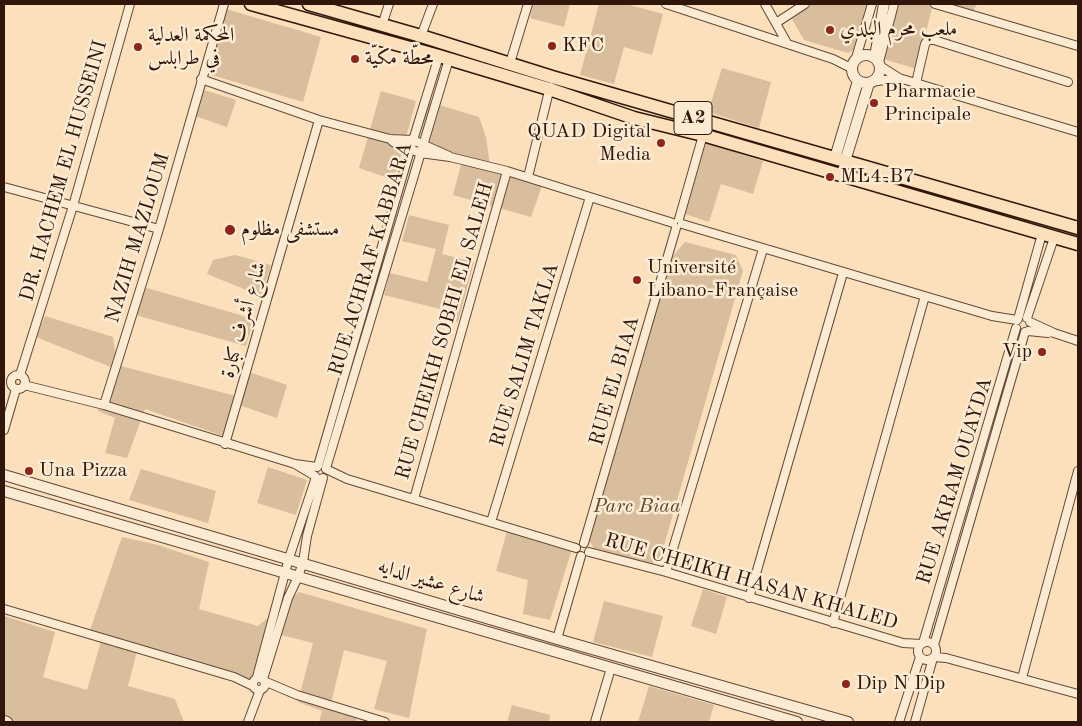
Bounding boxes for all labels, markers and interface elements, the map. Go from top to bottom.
place label: ملعب محرم البلدي [840,18,957,42]
place label: المحكمة العدلية في طرابلس [148,24,234,71]
marker: ملعب محرم البلدي [824,24,836,36]
place label: KFC [562,34,604,58]
street label: DR. HACHEM EL HUSSEINI [15,38,113,304]
marker: KFC [546,40,558,52]
marker: المحكمة العدلية في طرابلس [132,41,144,53]
place label: محطّة مكيّة [365,47,433,71]
marker: محطّة مكيّة [349,53,361,65]
place label: Pharmacie Principale [884,80,976,127]
marker: Pharmacie Principale [868,97,880,109]
road number: A2 [674,102,712,134]
place label: QUAD Digital Media [527,120,651,167]
marker: QUAD Digital Media [655,137,667,149]
street label: RUE ACHRAF KABBARA [324,139,418,379]
street label: NAZIH MAZLOUM [101,150,175,326]
place label: ML4-B7 [840,165,915,189]
marker: ML4-B7 [824,171,836,183]
street label: RUE CHEIKH SOBHI EL SALEH [391,180,499,482]
place label: مستشفى مظلوم [241,218,339,242]
marker: مستشفى مظلوم [223,223,237,237]
place label: Université Libano-Française [647,256,798,303]
street label: شارع أشرف كبارة [216,259,272,381]
street label: RUE SALIM TAKLA [486,260,564,450]
marker: Université Libano-Française [631,274,643,286]
street label: RUE EL BIAA [585,313,645,449]
place label: Vip [1002,340,1032,364]
marker: Vip [1036,346,1048,358]
street label: RUE AKRAM OUAYDA [912,375,998,587]
place label: Una Pizza [39,459,127,483]
marker: Una Pizza [23,465,35,477]
park label: Parc Biaa [593,495,681,519]
street label: RUE CHEIKH HASAN KHALED [602,529,900,635]
street label: شارع عشير الدايه [375,554,487,610]
place label: Dip N Dip [856,672,945,696]
marker: Dip N Dip [840,678,852,690]

